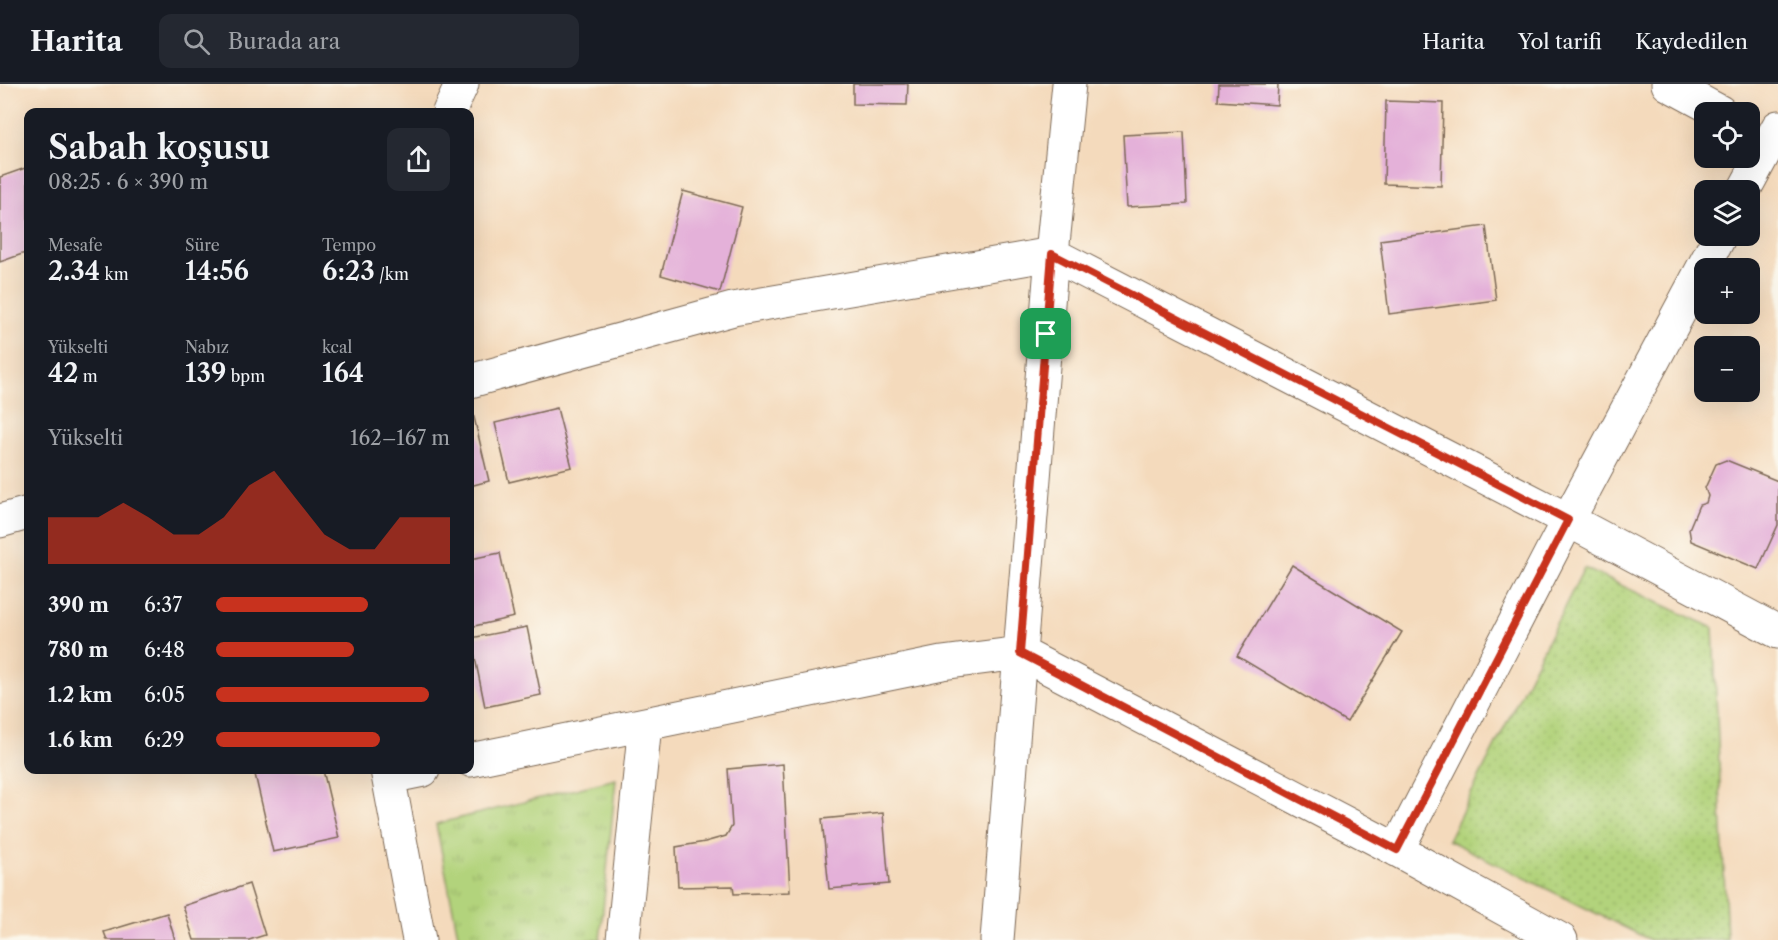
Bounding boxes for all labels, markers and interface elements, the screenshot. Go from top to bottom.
search box [159,14,579,68]
text: Harita [30,24,123,58]
icon: search [180,25,213,58]
text: Burada ara [228,28,340,55]
text: Harita [1422,29,1485,54]
text: Yol tarifi [1518,29,1602,54]
text: Kaydedilen [1635,29,1748,54]
map controls [1694,102,1760,402]
button: locate [1694,102,1760,168]
text: Sabah koşusu [48,127,270,168]
button: share [387,128,450,191]
text: 08:25 · 6 × 390 m [48,170,208,194]
button: layers [1694,180,1760,246]
text: Mesafe [48,235,103,255]
text: Süre [185,235,220,255]
text: Tempo [322,235,376,255]
text: 2.34 [48,255,100,287]
text: 14:56 [185,255,249,287]
text: 6:23 [322,255,375,287]
button: + [1694,258,1760,324]
text: km [100,264,129,284]
text: /km [375,264,409,284]
pin [1020,308,1071,359]
icon: arrive [1029,317,1062,350]
button: − [1694,336,1760,402]
text: Yükselti [48,337,108,357]
text: Nabız [185,337,229,357]
text: kcal [322,337,352,357]
text: 42 [48,357,79,389]
text: 139 [185,357,226,389]
text: 164 [322,357,364,389]
text: m [79,366,98,386]
text: bpm [226,366,265,386]
text: Yükselti [48,426,123,450]
text: 162–167 m [350,426,450,450]
text: 390 m [48,593,109,617]
text: 6:37 [144,593,182,617]
text: 780 m [48,638,108,662]
text: 6:48 [144,638,185,662]
text: 1.2 km [48,683,112,707]
text: 6:05 [144,683,185,707]
text: 1.6 km [48,728,113,752]
text: 6:29 [144,728,185,752]

